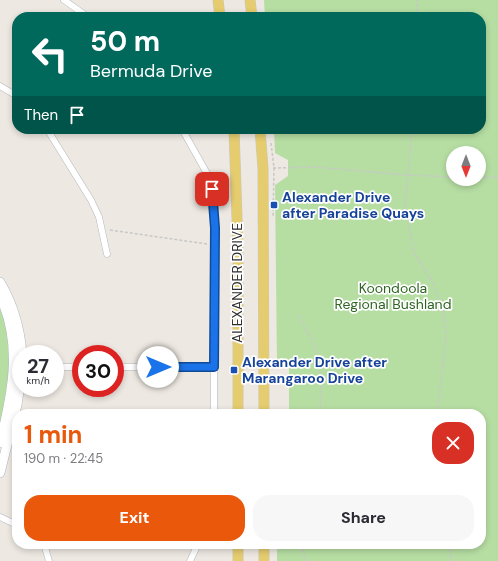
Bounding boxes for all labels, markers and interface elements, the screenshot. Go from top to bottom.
text: 50 m [90,23,160,60]
icon: left [24,28,76,80]
text: Bermuda Drive [90,59,213,83]
icon: arrive [66,104,88,126]
text: Then [24,105,58,125]
north arrow [446,146,486,186]
map controls [446,146,486,186]
pin [195,172,229,206]
icon: arrive [201,178,223,200]
place label: Alexander Drive after Paradise Quays [282,188,424,222]
marker: Alexander Drive after Paradise Quays [269,200,279,210]
street label: ALEXANDER DRIVE [228,223,246,343]
park label: Koondoola Regional Bushland [335,279,451,313]
speed limit sign: 30 [72,345,124,397]
position arrow [137,346,179,388]
text: 27 [27,353,49,379]
place label: Alexander Drive after Marangaroo Drive [242,353,387,387]
marker: Alexander Drive after Marangaroo Drive [229,365,239,375]
text: km/h [26,374,50,387]
text: 1 min [24,419,82,450]
button: close [432,422,474,464]
text: 190 m · 22:45 [24,450,103,467]
button: Exit [24,495,245,541]
button: Share [253,495,474,541]

